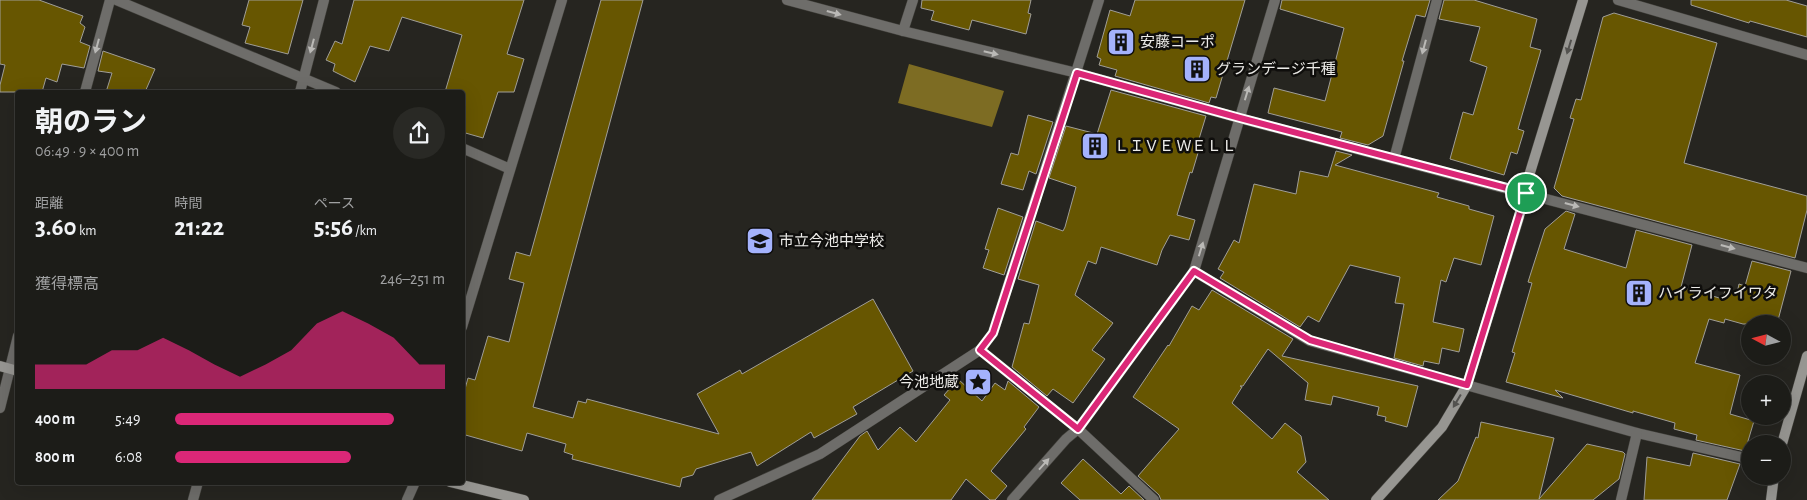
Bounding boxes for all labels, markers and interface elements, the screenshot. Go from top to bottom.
one-way arrow [826,9,841,17]
building icon: 安藤コーポ [1106,27,1136,57]
place label: 安藤コーポ [1140,34,1215,50]
one-way arrow [93,39,101,54]
one-way arrow [308,39,316,54]
one-way arrow [1420,39,1428,55]
one-way arrow [1564,39,1572,54]
one-way arrow [984,49,999,57]
building icon: グランデージ千種 [1182,54,1212,84]
place label: グランデージ千種 [1216,61,1336,77]
one-way arrow [1243,85,1251,100]
button: share [393,107,445,159]
text: 朝のラン [35,109,147,137]
building icon: ＬＩＶＥ ＷＥＬＬ [1080,131,1110,161]
place label: ＬＩＶＥ ＷＥＬＬ [1114,139,1236,154]
text: 06:49 · 9 × 400 m [35,143,139,159]
pin [1505,172,1547,214]
icon: arrive [1512,179,1540,207]
text: 距離 [35,197,63,211]
text: 時間 [174,197,202,211]
text: ペース [314,197,355,211]
one-way arrow [1564,201,1579,209]
text: 3.60 [35,215,77,240]
text: 21:22 [174,215,224,240]
text: 5:56 [314,215,353,240]
text: km [77,224,97,238]
text: /km [353,224,377,238]
school or university icon: 市立今池中学校 [745,226,775,256]
place label: 市立今池中学校 [779,233,884,249]
one-way arrow [1197,241,1205,256]
one-way arrow [1721,244,1736,252]
text: 246–251 m [380,271,445,287]
text: 獲得標高 [35,276,99,292]
building icon: ハイライフイワタ [1624,278,1654,308]
place label: ハイライフイワタ [1658,285,1778,301]
north arrow [1741,315,1791,365]
map controls [1741,315,1791,485]
place icon: 今池地蔵 [963,367,993,397]
place label: 今池地蔵 [899,374,959,390]
button: + [1741,375,1791,425]
one-way arrow [1453,394,1461,409]
text: 400 m [35,411,75,427]
text: 5:49 [115,411,141,427]
button: − [1741,435,1791,485]
text: 800 m [35,449,75,465]
text: 6:08 [115,449,142,465]
one-way arrow [1039,457,1050,470]

